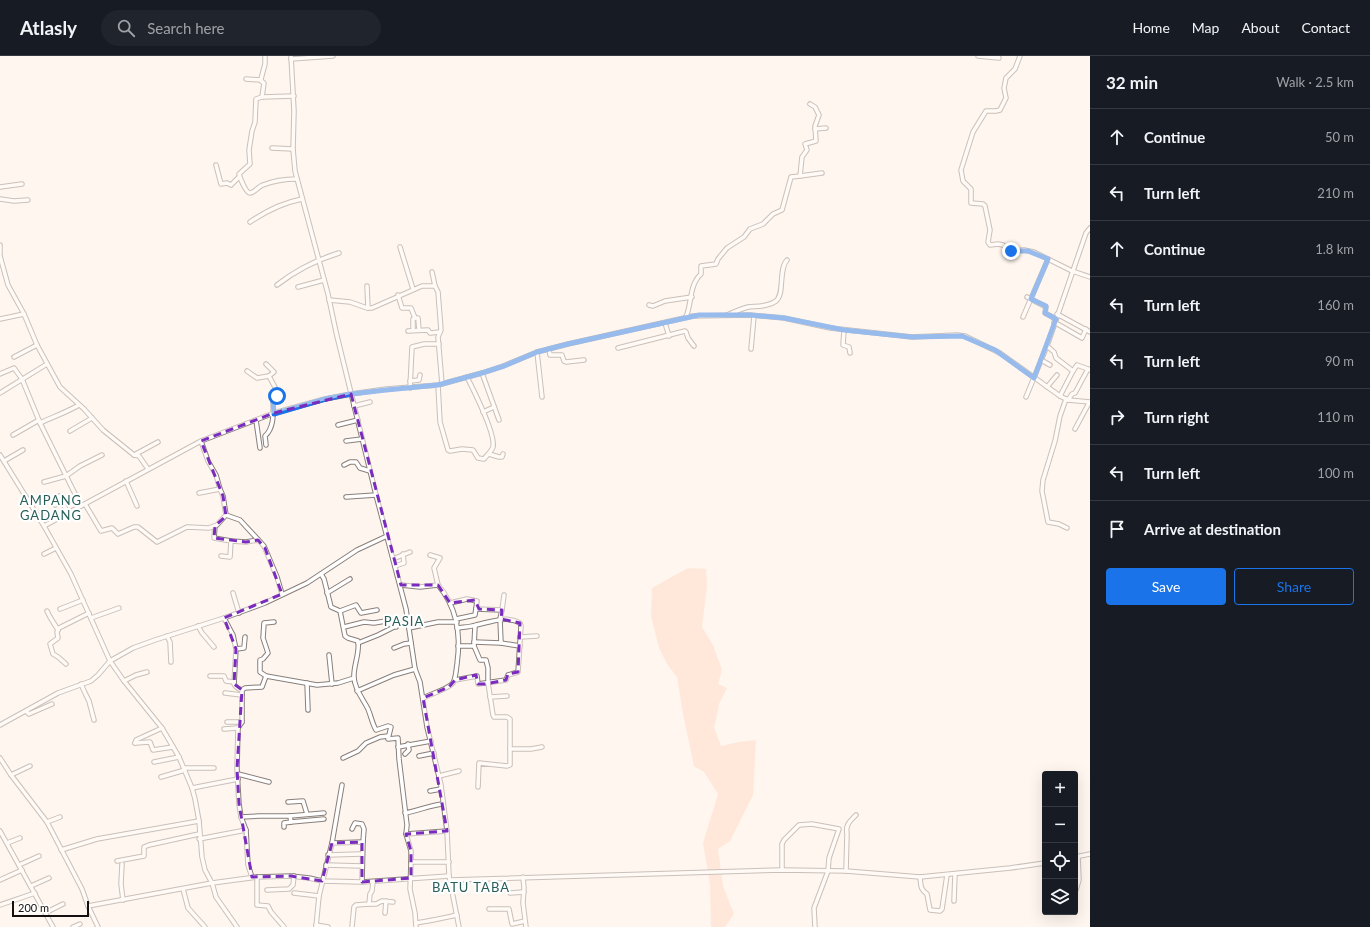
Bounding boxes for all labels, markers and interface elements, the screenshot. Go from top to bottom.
search box [101,10,381,46]
text: Atlasly [20,16,77,39]
icon: search [115,17,137,39]
text: Search here [147,19,225,37]
text: Home [1132,19,1170,36]
text: Map [1192,19,1219,36]
text: About [1241,19,1279,36]
text: Contact [1301,19,1350,36]
text: 32 min [1106,72,1158,93]
text: Walk · 2.5 km [1276,74,1354,90]
icon: ahead [1106,126,1128,148]
text: Continue [1144,128,1205,146]
text: 50 m [1325,129,1354,145]
icon: left [1106,182,1128,204]
text: Turn left [1144,184,1200,202]
text: 210 m [1317,185,1354,201]
icon: ahead [1106,238,1128,260]
text: Continue [1144,240,1205,258]
text: 1.8 km [1315,241,1354,257]
route end [1002,242,1020,260]
icon: left [1106,294,1128,316]
text: Turn left [1144,296,1200,314]
text: 160 m [1317,297,1354,313]
icon: left [1106,350,1128,372]
text: Turn left [1144,352,1200,370]
text: 90 m [1325,353,1354,369]
route start [268,387,286,405]
icon: right [1106,406,1128,428]
text: Turn right [1144,408,1209,426]
text: 110 m [1317,409,1354,425]
icon: left [1106,462,1128,484]
text: Turn left [1144,464,1200,482]
text: 100 m [1317,465,1354,481]
district label: AMPANG GADANG [20,492,82,523]
icon: arrive [1106,518,1128,540]
text: Arrive at destination [1144,520,1281,538]
button: Save [1106,568,1226,605]
button: Share [1234,568,1354,605]
district label: PASIA [384,613,424,629]
map controls [1042,771,1078,915]
button: + [1042,771,1078,807]
button: − [1042,807,1078,843]
button: locate [1042,843,1078,879]
district label: BATU TABA [432,879,510,895]
button: layers [1042,879,1078,915]
scale bar [12,899,89,918]
text: 200 m [18,901,49,914]

